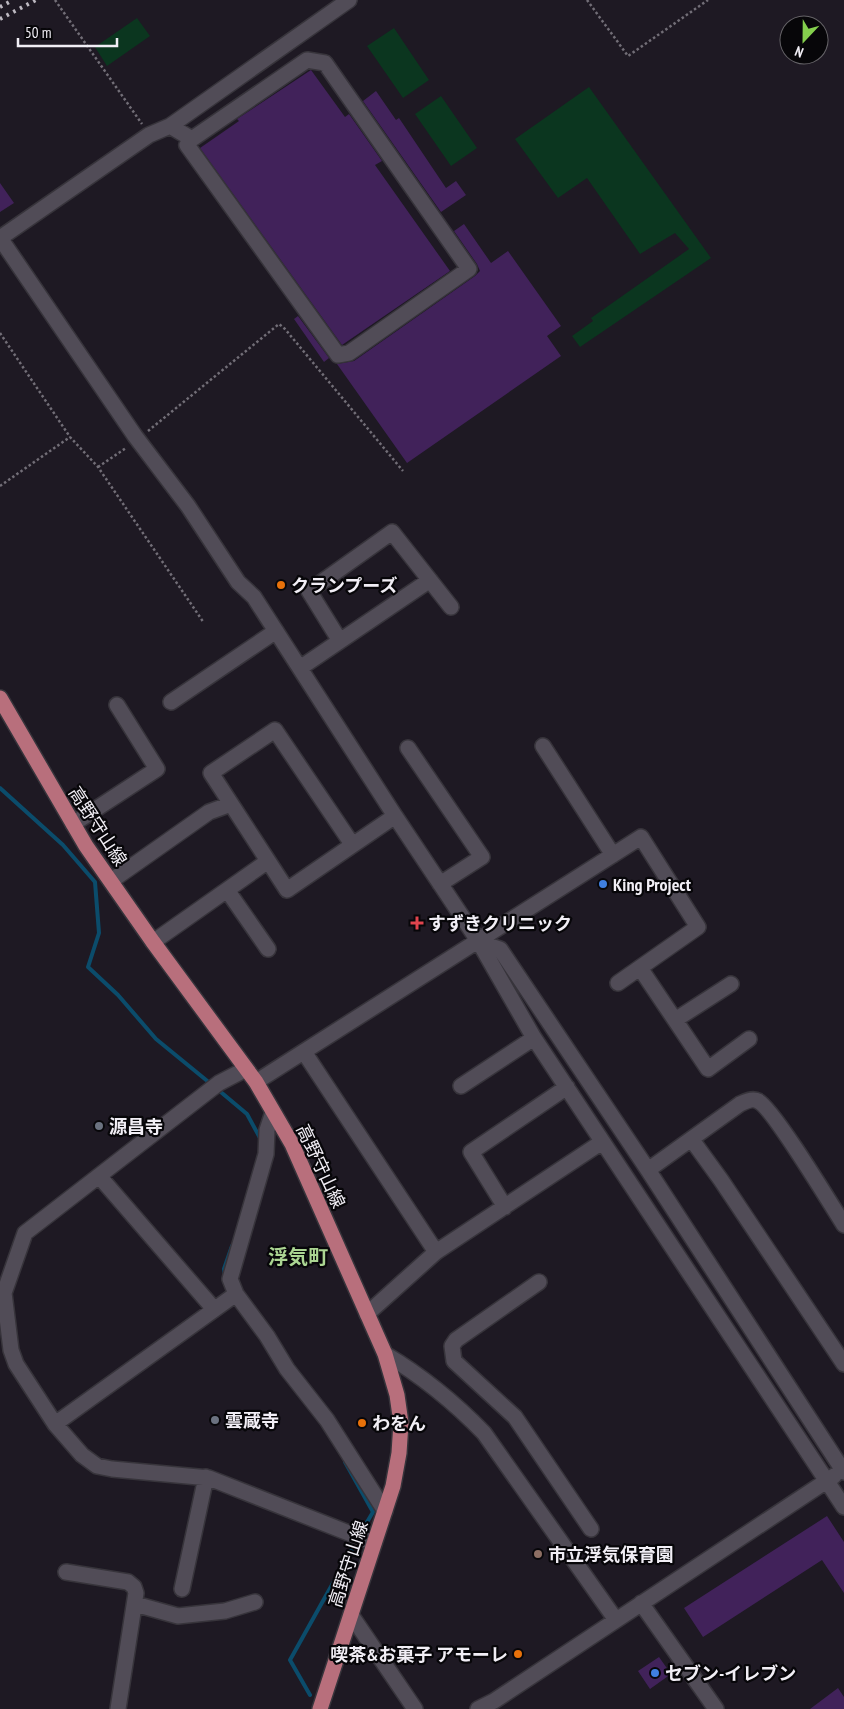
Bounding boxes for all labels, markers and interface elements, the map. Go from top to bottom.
scale bar [18,15,116,47]
north arrow [779,15,829,65]
text: 50 m [25,23,51,42]
text: N [792,42,806,62]
place label: クランプーズ [291,574,398,597]
marker: クランプーズ [275,579,287,591]
street label: 高野守山線 [64,782,132,870]
place label: King Project [613,873,692,896]
marker: King Project [597,878,609,890]
place label: すずきクリニック [428,912,572,935]
marker: すずきクリニック [410,916,424,930]
place label: 源昌寺 [109,1115,163,1138]
marker: 源昌寺 [93,1120,105,1132]
street label: 高野守山線 [292,1120,350,1212]
district label: 浮気町 [268,1244,328,1270]
place label: 雲蔵寺 [225,1409,279,1432]
place label: わをん [372,1412,426,1435]
marker: 雲蔵寺 [209,1414,221,1426]
marker: わをん [356,1417,368,1429]
street label: 高野守山線 [323,1518,373,1610]
place label: 市立浮気保育園 [548,1543,674,1566]
marker: 市立浮気保育園 [532,1548,544,1560]
place label: 喫茶&お菓子 アモーレ [330,1643,508,1666]
marker: 喫茶&お菓子 アモーレ [512,1648,524,1660]
place label: セブン-イレブン [665,1662,796,1685]
marker: セブン-イレブン [649,1667,661,1679]

